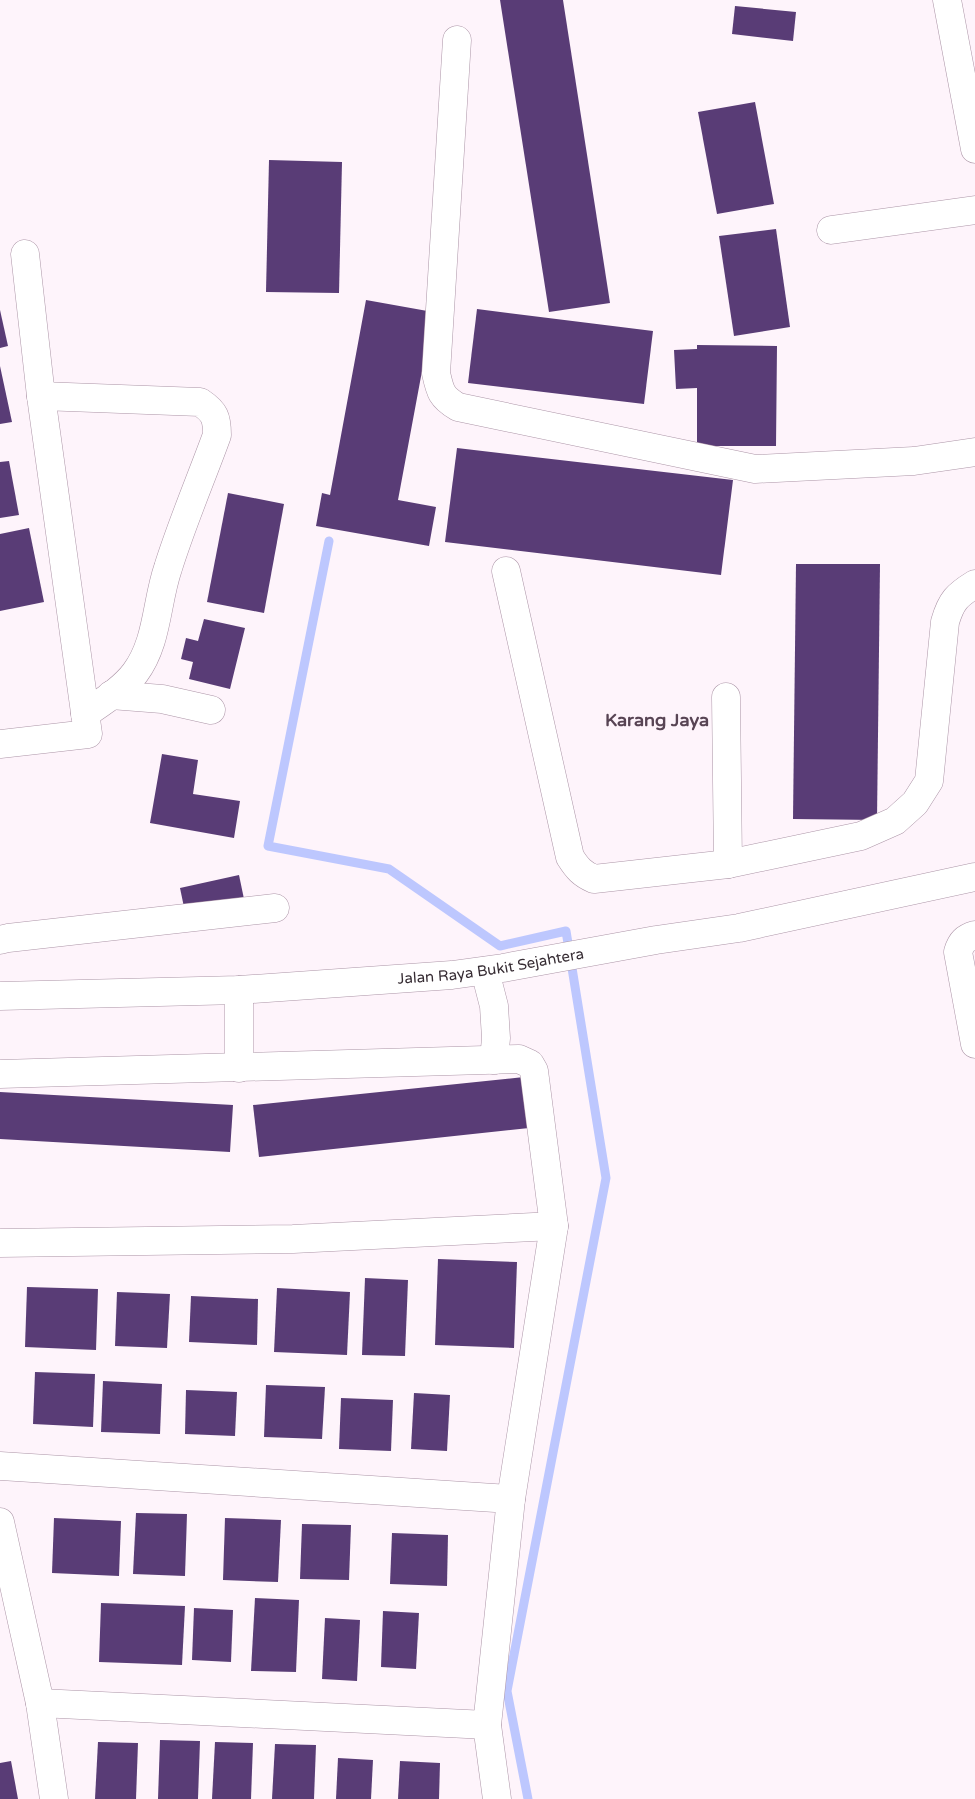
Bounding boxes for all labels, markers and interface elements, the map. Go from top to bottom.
district label: Karang Jaya [605,709,709,731]
street label: Jalan Raya Bukit Sejahtera [397,944,585,988]

